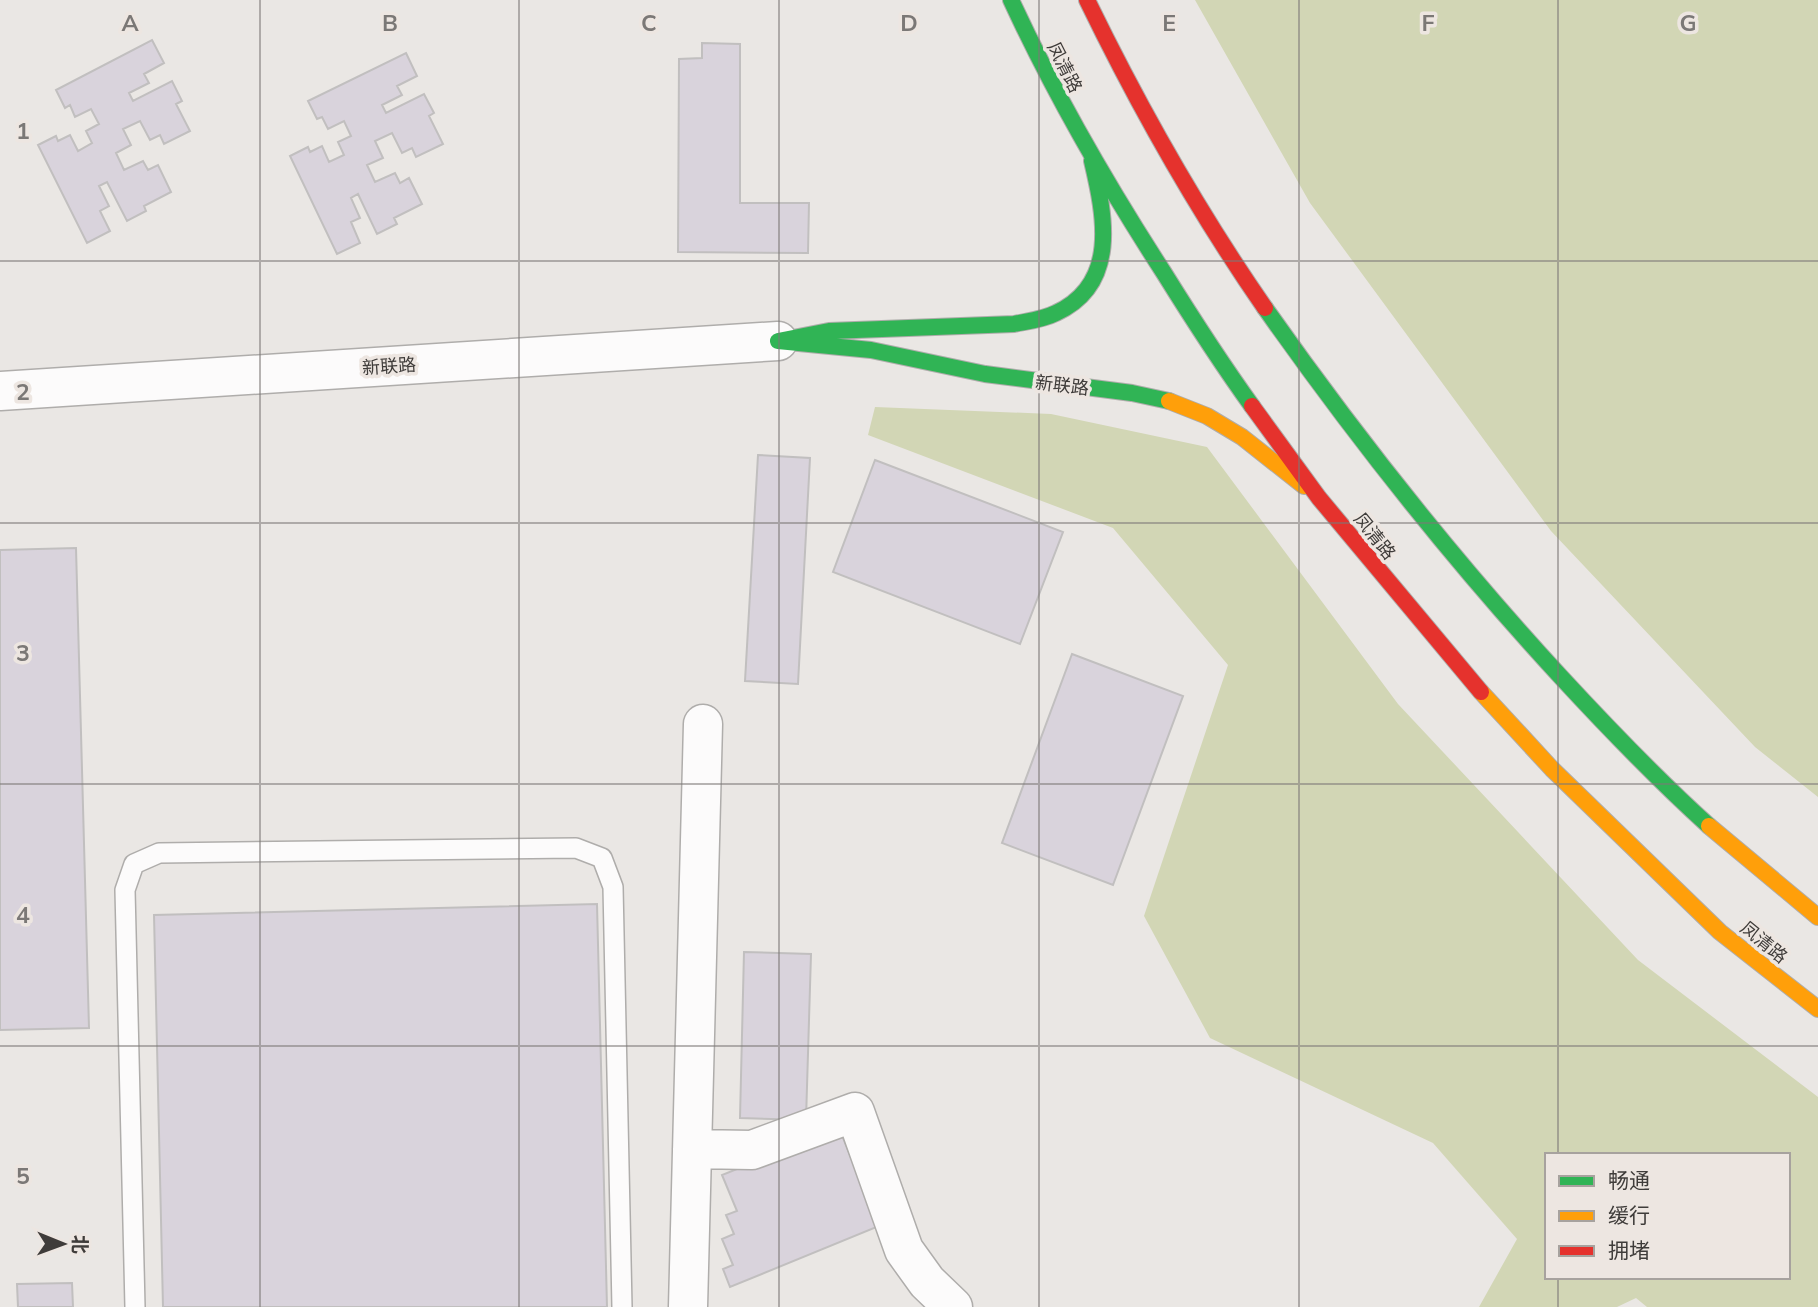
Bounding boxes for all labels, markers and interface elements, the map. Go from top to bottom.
text: A [121,8,139,37]
text: B [382,8,398,37]
text: C [641,8,657,37]
text: D [900,8,918,37]
text: E [1162,8,1176,37]
text: F [1421,8,1435,37]
text: G [1679,8,1697,37]
street label: 凤清路 [1042,38,1088,96]
text: 1 [16,116,30,145]
street label: 新联路 [361,353,417,379]
street label: 新联路 [1034,370,1090,400]
text: 2 [16,377,30,406]
street label: 凤清路 [1349,508,1401,564]
text: 3 [16,638,30,667]
text: 4 [16,900,30,929]
street label: 凤清路 [1736,916,1792,968]
legend [1545,1153,1790,1279]
text: 5 [16,1161,30,1190]
text: 畅通 [1608,1167,1650,1193]
text: 缓行 [1608,1202,1650,1228]
north arrow [28,1209,98,1279]
text: 北 [68,1235,92,1254]
text: 拥堵 [1608,1237,1650,1263]

